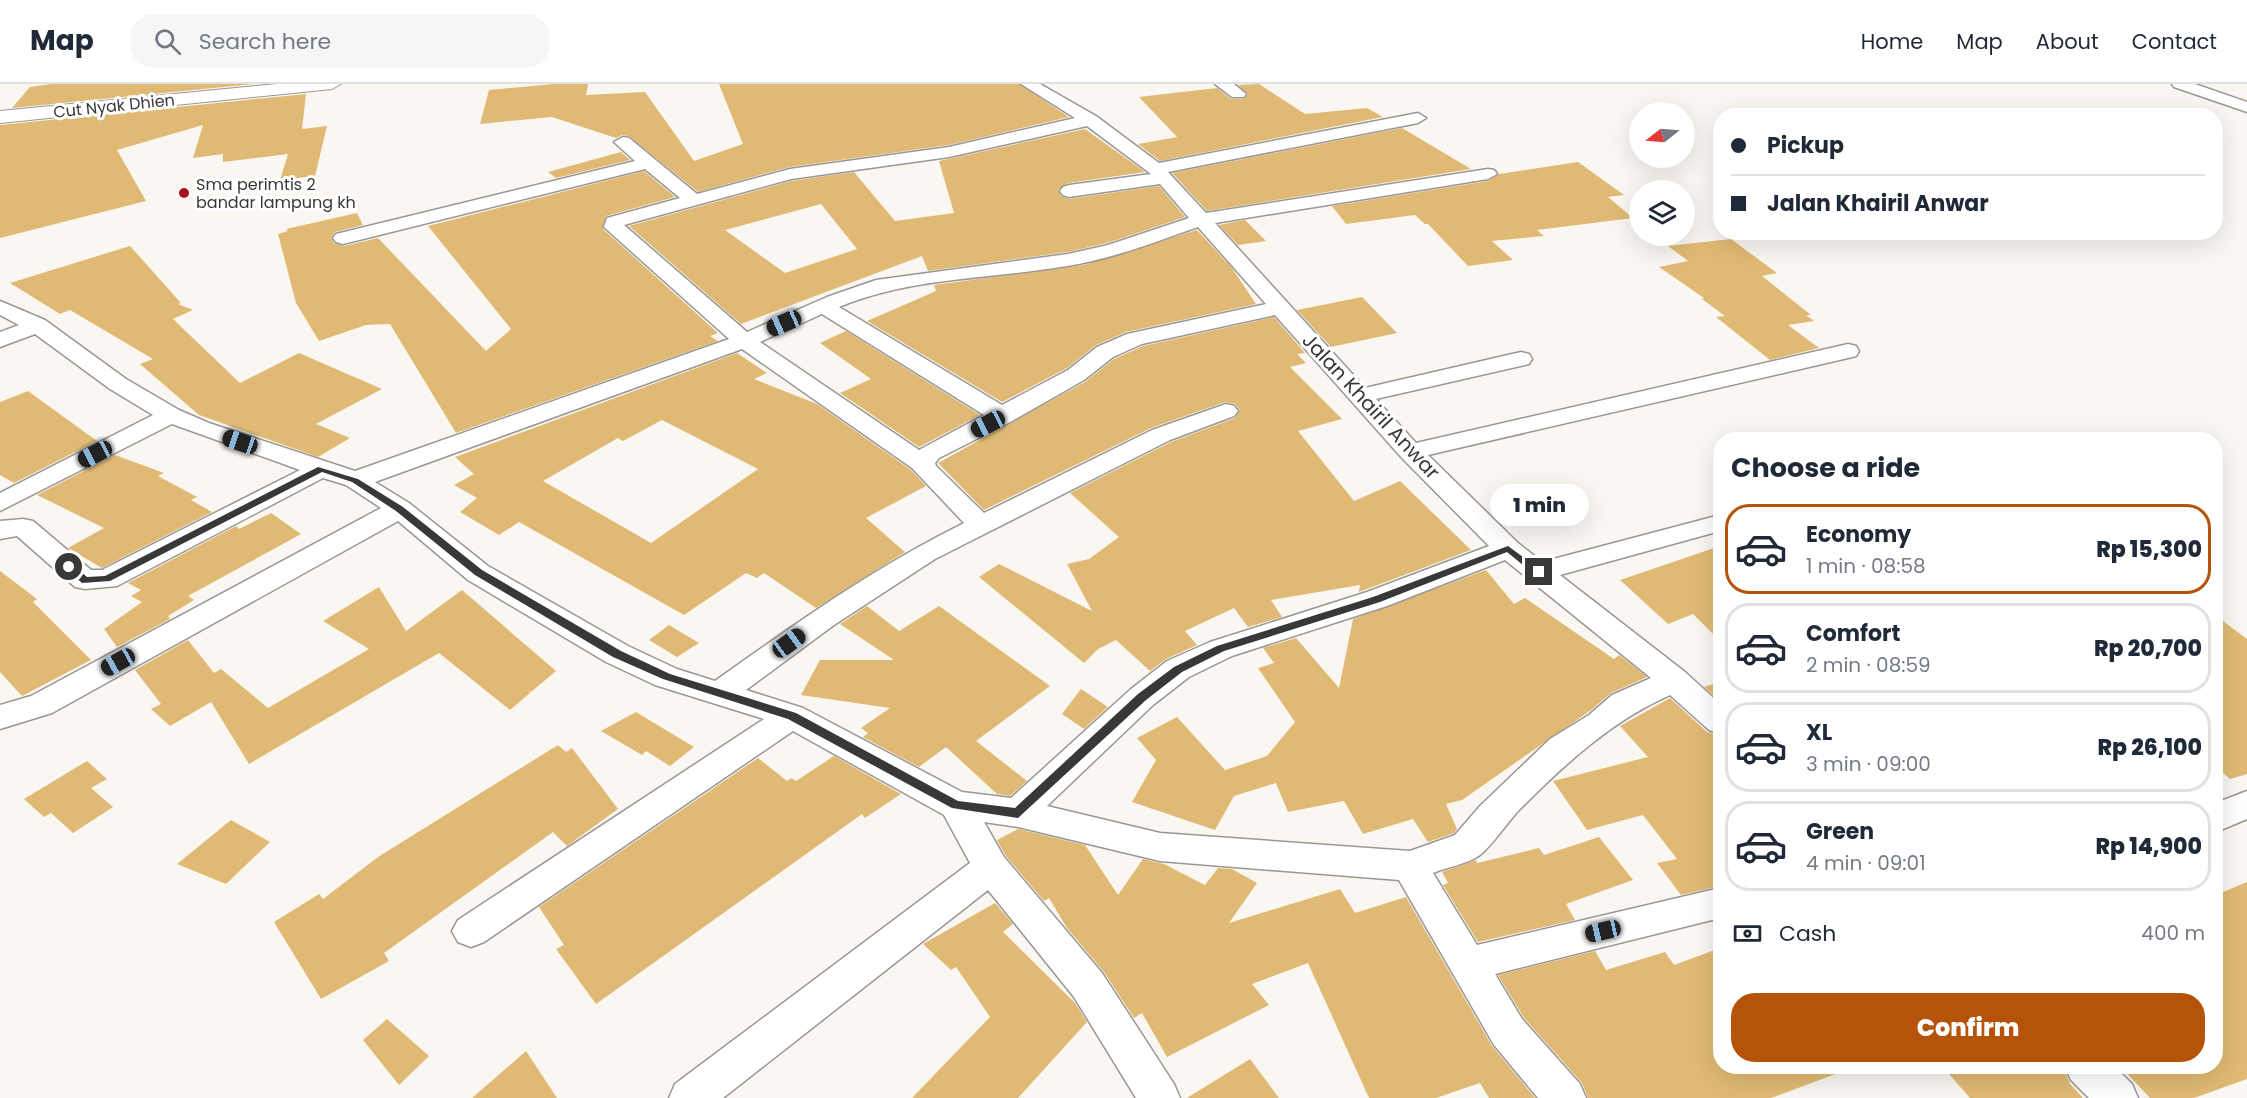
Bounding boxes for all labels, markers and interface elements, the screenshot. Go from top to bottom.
search box [130,14,550,68]
text: Map [30,21,94,60]
icon: search [151,25,184,58]
text: Search here [199,26,331,57]
text: Home [1861,27,1923,56]
text: Map [1956,27,2003,56]
text: About [2036,27,2099,56]
text: Contact [2132,27,2217,56]
street label: Cut Nyak Dhien [52,88,176,124]
north arrow [1629,102,1695,168]
map controls [1629,102,1695,246]
text: Pickup [1767,130,1844,161]
place label: Sma perimtis 2 bandar lampung kh [196,173,356,214]
button: layers [1629,180,1695,246]
marker: Sma perimtis 2 bandar lampung kh [177,186,191,200]
text: Jalan Khairil Anwar [1767,188,1989,219]
car [764,307,804,339]
street label: Jalan Khairil Anwar [1296,327,1446,485]
car [968,408,1008,440]
car [220,428,260,456]
car [75,438,115,470]
text: Choose a ride [1731,449,1920,486]
callout: 1 min [1490,485,1588,527]
text: 1 min [1513,491,1566,519]
text: Economy [1806,519,1911,550]
icon: car [1734,522,1788,576]
text: Rp 15,300 [2096,534,2202,565]
text: 1 min · 08:58 [1806,552,1926,580]
route start [55,553,82,580]
route end [1525,558,1552,585]
text: Comfort [1806,618,1900,649]
icon: car [1734,621,1788,675]
car [769,625,809,661]
text: Rp 20,700 [2094,633,2202,664]
car [98,645,138,679]
text: 2 min · 08:59 [1806,651,1931,679]
text: XL [1806,717,1832,748]
icon: car [1734,720,1788,774]
text: Rp 26,100 [2097,732,2202,763]
text: 3 min · 09:00 [1806,750,1931,778]
text: Green [1806,816,1874,847]
icon: car [1734,819,1788,873]
text: Rp 14,900 [2095,831,2202,862]
text: 4 min · 09:01 [1806,849,1926,877]
icon: cash [1731,917,1764,950]
car [1583,918,1623,944]
text: Cash [1779,918,1836,949]
text: 400 m [2141,919,2205,947]
button: Confirm [1731,993,2205,1062]

